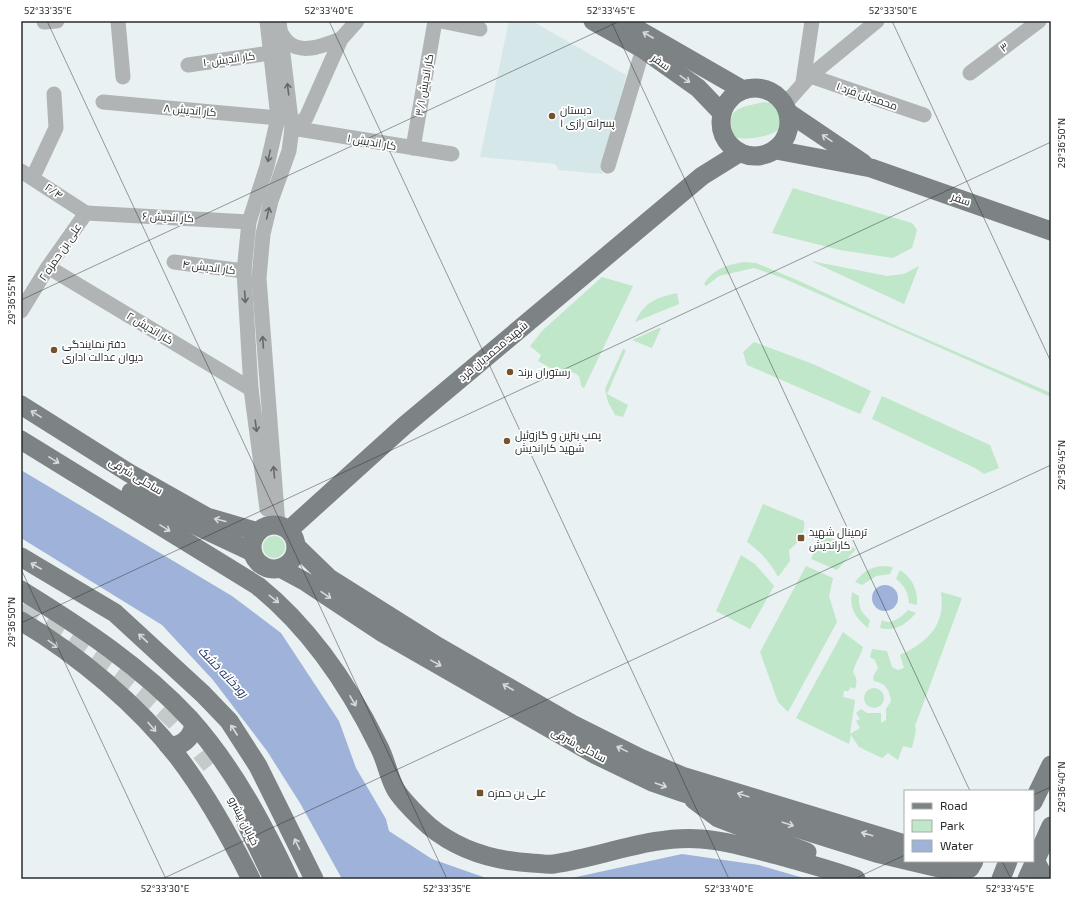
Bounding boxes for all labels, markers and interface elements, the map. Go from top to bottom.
text: 52°33'35"E [24,4,72,16]
text: 52°33'40"E [305,4,354,16]
text: 52°33'45"E [587,4,636,16]
text: 52°33'50"E [869,4,918,16]
one-way arrow [642,31,654,39]
street label: ۳ [997,39,1011,54]
street label: ۱۰ کار اندیش [202,48,256,70]
street label: سفر [648,50,673,73]
street label: ۳/۱ کار اندیش [412,53,436,117]
one-way arrow [679,75,690,83]
street label: ۱ محمدیان فرد [834,79,900,113]
one-way arrow [284,83,291,96]
street label: ۸ کار اندیش [163,101,217,119]
place label: دبستان پسرانه رازی ۱ [560,103,615,130]
marker: دبستان پسرانه رازی ۱ [547,111,557,121]
text: 29°36'50"N [1055,118,1067,168]
street label: ۱ کار اندیش [346,131,398,153]
one-way arrow [821,134,832,142]
one-way arrow [265,149,273,162]
street label: ۲/۴ [43,180,66,201]
street label: سفر [949,189,972,209]
one-way arrow [265,207,272,220]
street label: ۶ کار اندیش [142,209,194,225]
street label: ۲ علی بن حمزه [36,220,84,284]
street label: ۴ کار اندیش [182,257,237,277]
text: 29°36'55"N [5,275,17,325]
one-way arrow [242,290,249,303]
street label: ۲ کار اندیش [124,309,176,347]
street label: شهید محمدیان فرد [455,318,531,384]
one-way arrow [260,336,267,349]
place label: دفتر نمایندگی دیوان عدالت اداری [62,337,143,364]
marker: دفتر نمایندگی دیوان عدالت اداری [49,345,59,355]
place label: رستوران برند [518,365,570,379]
marker: رستوران برند [505,367,515,377]
one-way arrow [30,409,42,417]
one-way arrow [252,419,260,432]
place label: پمپ بنزین و گازوئیل شهید کاراندیش [515,428,601,455]
marker: پمپ بنزین و گازوئیل شهید کاراندیش [502,436,512,446]
text: 29°36'45"N [1055,440,1067,490]
street label: ساحلی شرقی [106,454,166,498]
one-way arrow [48,456,59,464]
one-way arrow [270,466,277,479]
one-way arrow [214,516,227,524]
one-way arrow [159,525,171,533]
place label: ترمینال شهید کاراندیش [809,525,867,552]
marker: ترمینال شهید کاراندیش [796,533,806,543]
one-way arrow [30,561,42,569]
one-way arrow [320,591,331,599]
one-way arrow [268,595,279,603]
text: 29°36'50"N [5,597,17,647]
one-way arrow [138,633,148,643]
one-way arrow [47,639,58,648]
water label: رودخانه خشک [195,643,252,701]
one-way arrow [430,660,442,668]
one-way arrow [502,683,514,691]
one-way arrow [350,695,358,707]
one-way arrow [148,721,157,732]
one-way arrow [230,724,238,736]
street label: ساحلی شرقی [549,725,609,765]
one-way arrow [616,745,628,752]
text: 29°36'40"N [1055,762,1067,812]
one-way arrow [655,781,667,789]
place label: علی بن حمزه [488,786,546,800]
marker: علی بن حمزه [475,788,485,798]
legend [904,790,1034,862]
one-way arrow [738,791,750,799]
street label: خیابان پیشرو [226,794,262,848]
text: Road [940,798,968,812]
text: Park [940,818,965,832]
one-way arrow [781,821,794,828]
one-way arrow [861,830,874,837]
one-way arrow [293,838,300,850]
text: Water [940,838,974,852]
text: 52°33'30"E [141,882,190,894]
text: 52°33'35"E [423,882,471,894]
text: 52°33'40"E [705,882,754,894]
text: 52°33'45"E [986,882,1035,894]

